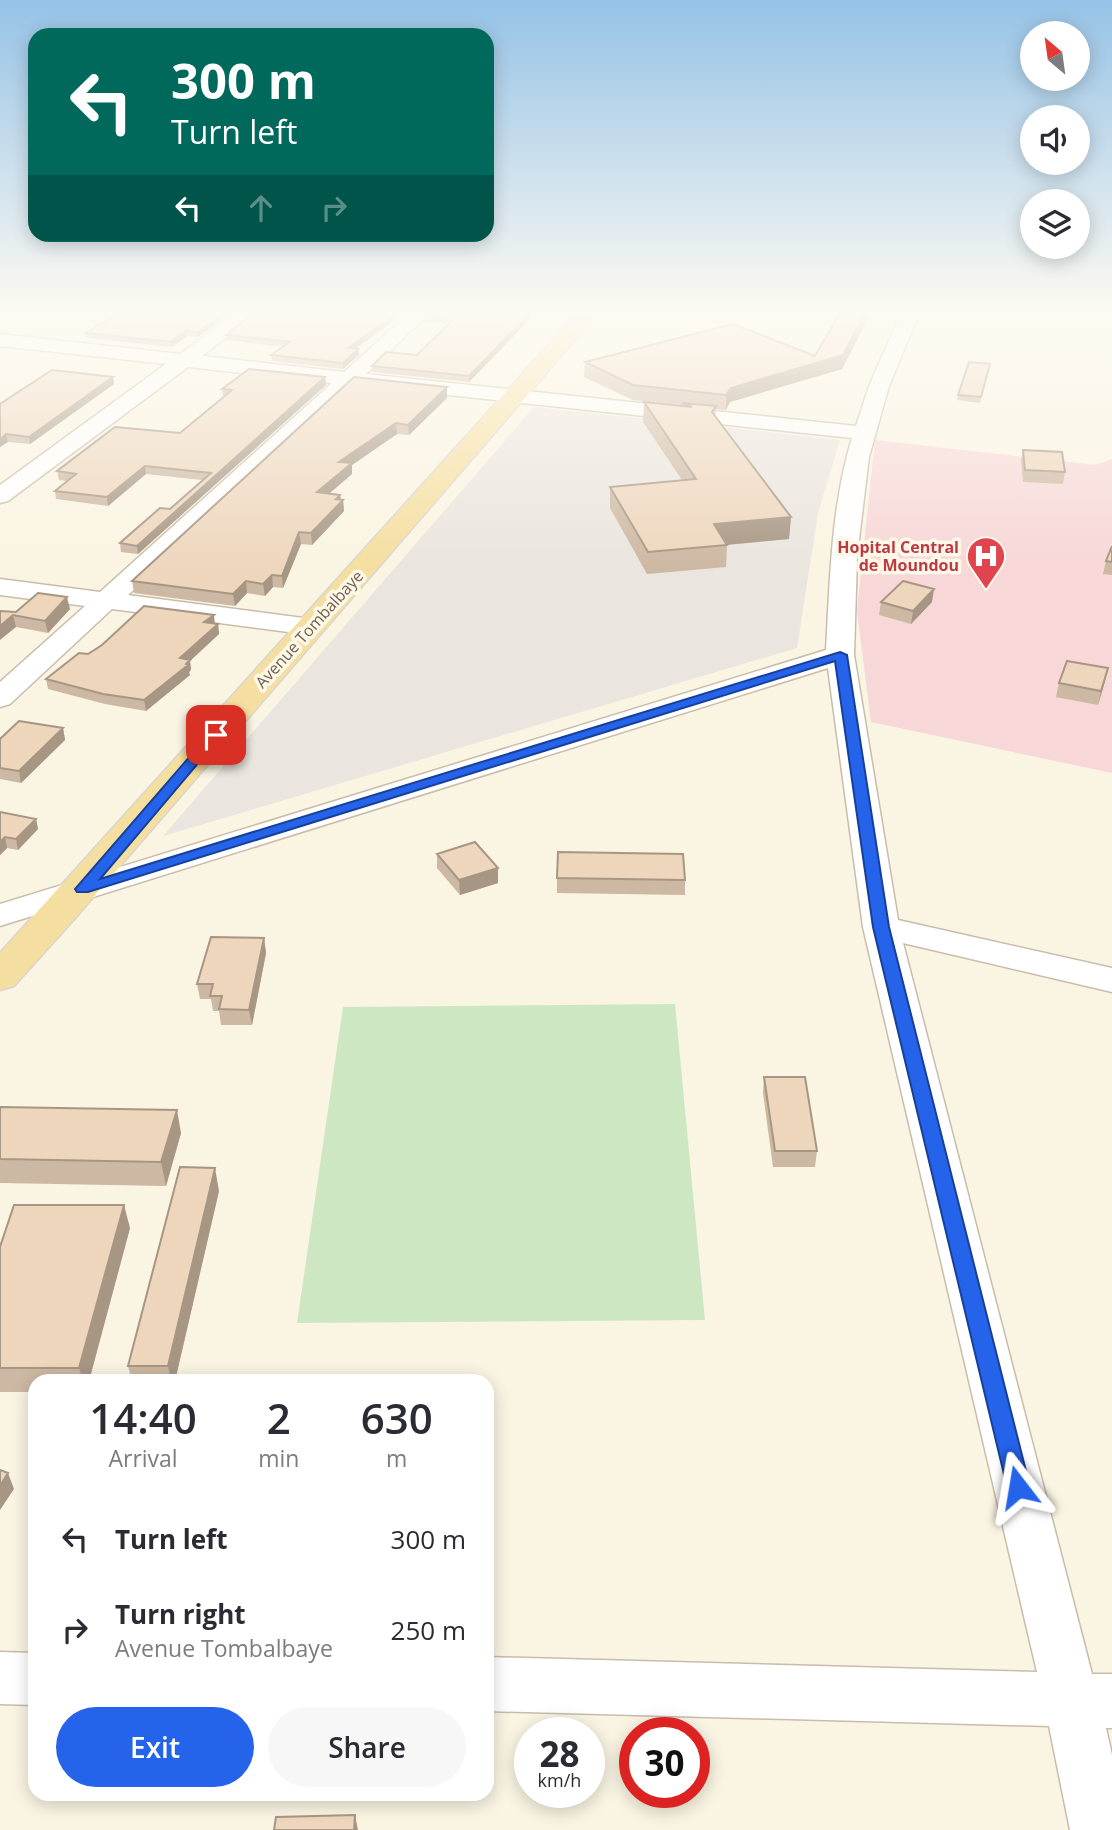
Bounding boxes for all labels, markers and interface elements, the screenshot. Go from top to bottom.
north arrow [1020,21,1090,91]
map controls [1020,21,1090,259]
text: 300 m [171,47,316,113]
icon: left [56,56,147,147]
button: sound [1020,105,1090,175]
text: Turn left [171,110,297,153]
icon: left [169,189,207,227]
icon: ahead [242,189,280,227]
icon: right [315,189,353,227]
button: layers [1020,189,1090,259]
hospital icon: Hopital Central de Moundou [965,535,1007,590]
place label: Hopital Central de Moundou [837,536,959,576]
street label: Avenue Tombalbaye [250,565,368,693]
pin [186,705,246,765]
icon: arrive [197,716,235,754]
text: 14:40 [89,1389,197,1446]
text: 2 [267,1389,291,1446]
text: 630 [361,1389,433,1446]
text: Arrival [108,1442,178,1474]
text: min [258,1442,299,1474]
text: m [386,1442,407,1474]
position arrow [981,1450,1055,1524]
icon: left [56,1520,94,1558]
text: Turn left [115,1521,227,1557]
text: 300 m [391,1521,466,1557]
text: Turn right [115,1596,246,1632]
icon: right [56,1611,94,1649]
text: 250 m [391,1612,466,1648]
text: Avenue Tombalbaye [115,1632,333,1664]
button: Exit [56,1707,254,1787]
button: Share [268,1707,466,1787]
speed limit sign: 30 [619,1717,710,1808]
text: 28 [539,1730,580,1777]
text: km/h [538,1768,581,1792]

